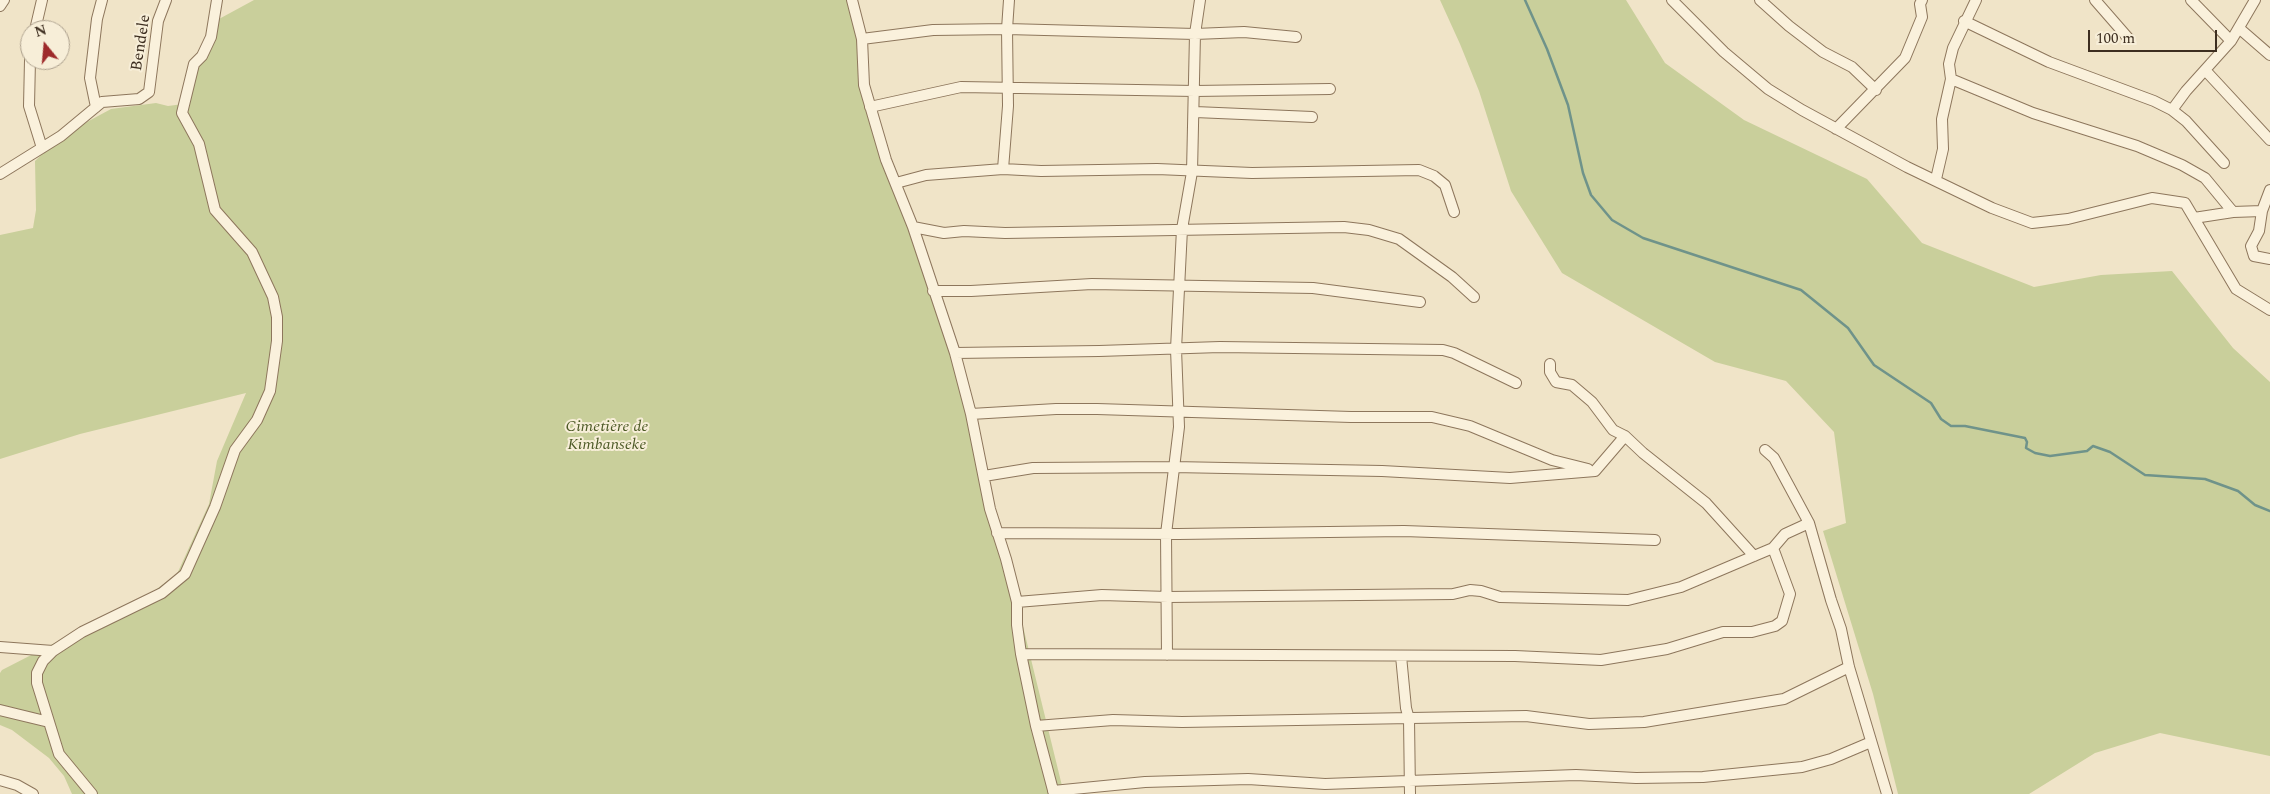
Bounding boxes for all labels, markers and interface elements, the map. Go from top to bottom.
street label: Bendele [128,13,156,73]
text: N [32,19,49,43]
north arrow [20,20,70,70]
scale bar [2090,20,2219,52]
text: 100 m [2096,27,2135,50]
park label: Cimetière de Kimbanseke [566,418,648,456]

